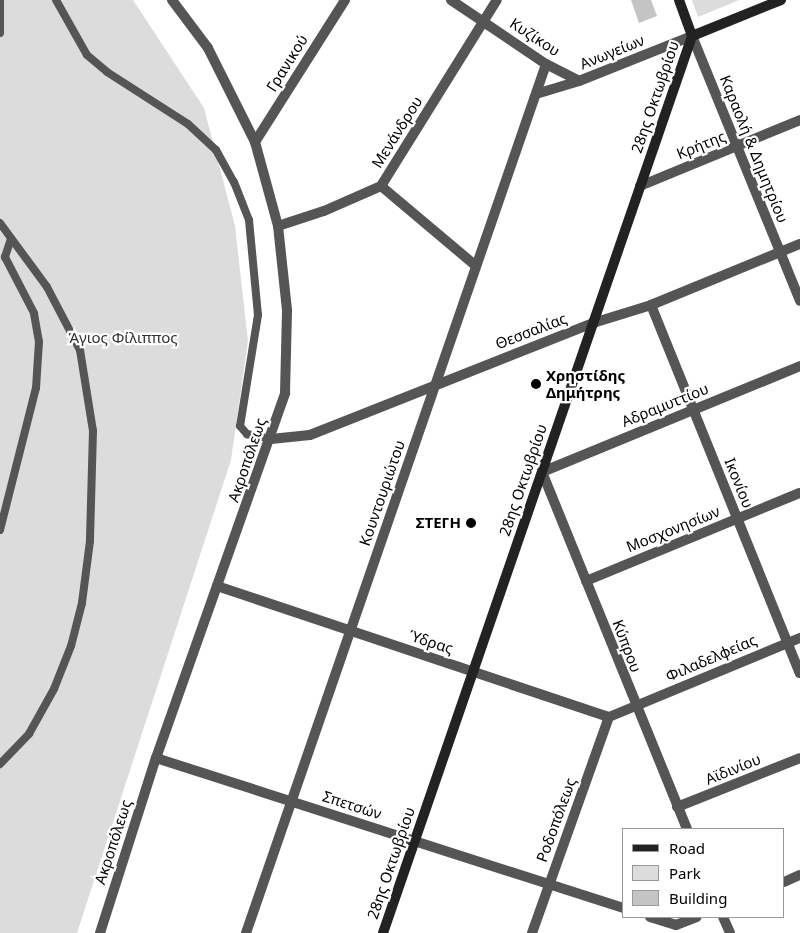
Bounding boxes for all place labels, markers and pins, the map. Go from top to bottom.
place label: Χρηστίδης Δημήτρης [546,366,625,401]
marker: Χρηστίδης Δημήτρης [530,378,542,390]
place label: ΣΤΕΓΗ [416,514,461,532]
marker: ΣΤΕΓΗ [465,517,477,529]

